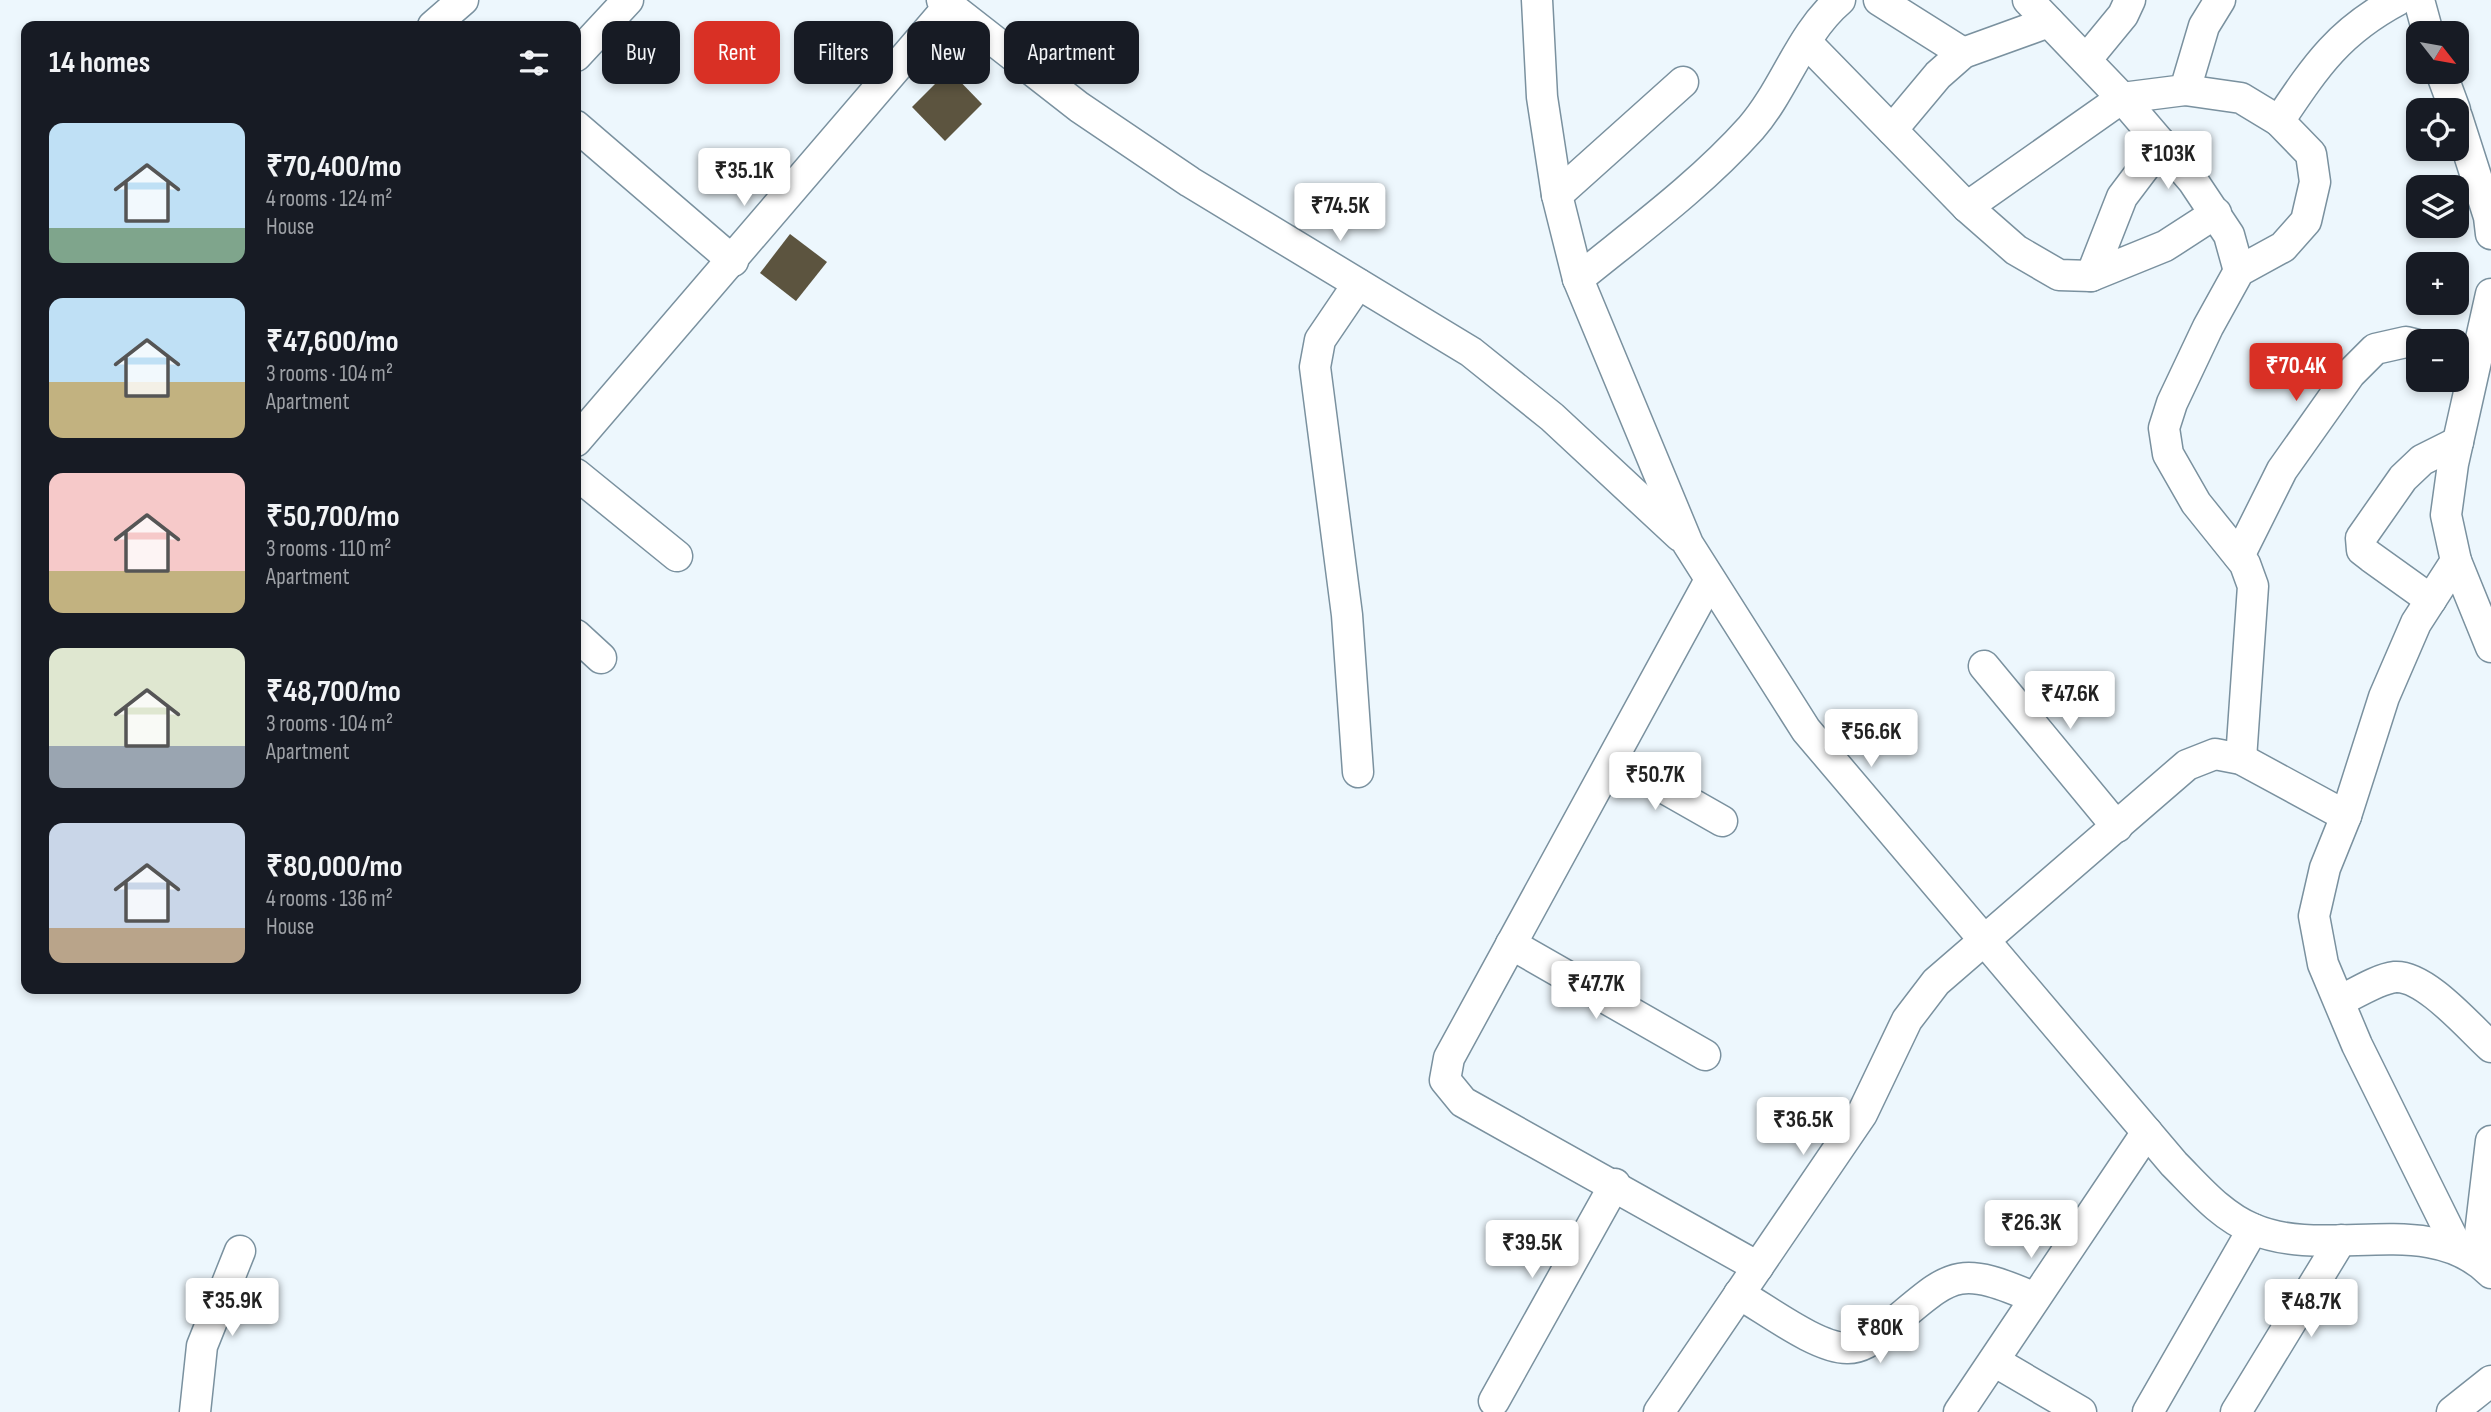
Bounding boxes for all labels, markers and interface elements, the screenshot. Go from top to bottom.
chip: Buy [602,21,680,84]
chip: Rent [694,21,780,84]
chip: Filters [794,21,893,84]
chip: New [907,21,990,84]
chip: Apartment [1004,21,1139,84]
north arrow [2406,21,2469,84]
map controls [2406,21,2469,392]
icon: filters [515,44,553,82]
text: 14 homes [49,45,150,81]
button: locate [2406,98,2469,161]
pin: ₹103K [2119,132,2217,191]
text: ₹103K [2141,140,2195,168]
pin: ₹35.1K [687,148,801,208]
text: ₹70,400/mo [266,149,402,185]
icon: home [105,151,189,235]
text: ₹35.1K [714,157,774,185]
button: layers [2406,175,2469,238]
pin: ₹74.5K [1283,184,1397,243]
text: 4 rooms · 124 m² [266,185,392,213]
text: ₹74.5K [1310,192,1370,220]
text: House [266,213,314,241]
button: + [2406,252,2469,315]
text: ₹47,600/mo [266,324,398,360]
icon: home [105,326,189,410]
button: − [2406,329,2469,392]
pin: ₹70.4K [2239,344,2353,403]
text: ₹70.4K [2266,352,2326,380]
text: 3 rooms · 104 m² [266,360,393,388]
text: Apartment [266,388,350,416]
text: ₹50,700/mo [266,499,400,535]
icon: home [105,501,189,585]
text: 3 rooms · 110 m² [266,535,391,563]
text: Apartment [266,563,350,591]
pin: ₹47.6K [2013,672,2127,731]
text: ₹48,700/mo [266,674,401,710]
icon: home [105,676,189,760]
text: ₹47.6K [2041,680,2099,708]
text: 3 rooms · 104 m² [266,710,393,738]
pin: ₹56.6K [1814,710,1928,769]
text: ₹56.6K [1841,718,1901,746]
text: Apartment [266,738,350,766]
pin: ₹50.7K [1598,752,1712,812]
text: ₹50.7K [1625,761,1685,789]
text: ₹80,000/mo [266,849,403,885]
icon: home [105,851,189,935]
text: 4 rooms · 136 m² [266,885,393,913]
text: House [266,913,314,941]
pin: ₹47.7K [1539,962,1653,1021]
text: ₹47.7K [1567,970,1625,998]
pin: ₹36.5K [1746,1098,1860,1157]
text: ₹36.5K [1773,1106,1833,1134]
pin: ₹26.3K [1974,1200,2088,1260]
text: ₹26.3K [2001,1209,2061,1237]
pin: ₹39.5K [1475,1220,1589,1280]
text: ₹39.5K [1502,1229,1562,1257]
pin: ₹35.9K [175,1278,289,1338]
pin: ₹48.7K [2254,1280,2368,1339]
text: ₹35.9K [202,1287,262,1315]
text: ₹48.7K [2281,1288,2341,1316]
pin: ₹80K [1839,1306,1921,1365]
text: ₹80K [1857,1314,1903,1342]

